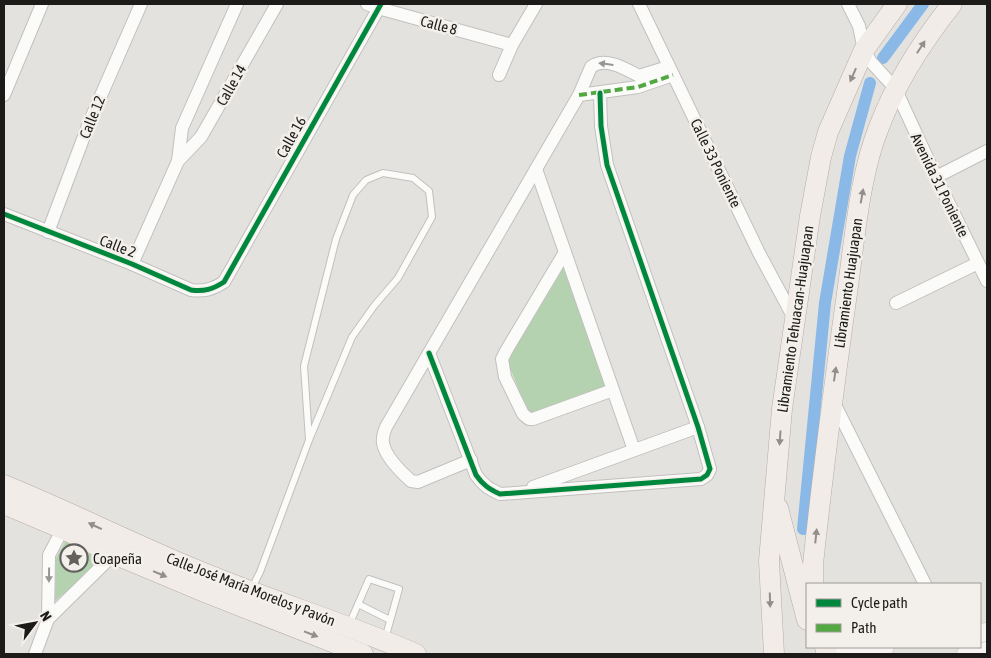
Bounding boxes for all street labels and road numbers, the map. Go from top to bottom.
street label: Calle 8 [419,12,459,38]
street label: Calle 14 [213,61,249,109]
street label: Calle 12 [76,93,108,141]
street label: Calle 16 [273,113,309,161]
street label: Calle 33 Poniente [687,116,745,210]
street label: Avenida 31 Poniente [908,130,973,240]
street label: Libramiento Huajuapan [830,217,866,349]
street label: Libramiento Tehuacan-Huajuapan [773,224,817,414]
street label: Calle 2 [97,231,139,261]
street label: Calle José María Morelos y Pavón [164,549,338,629]

